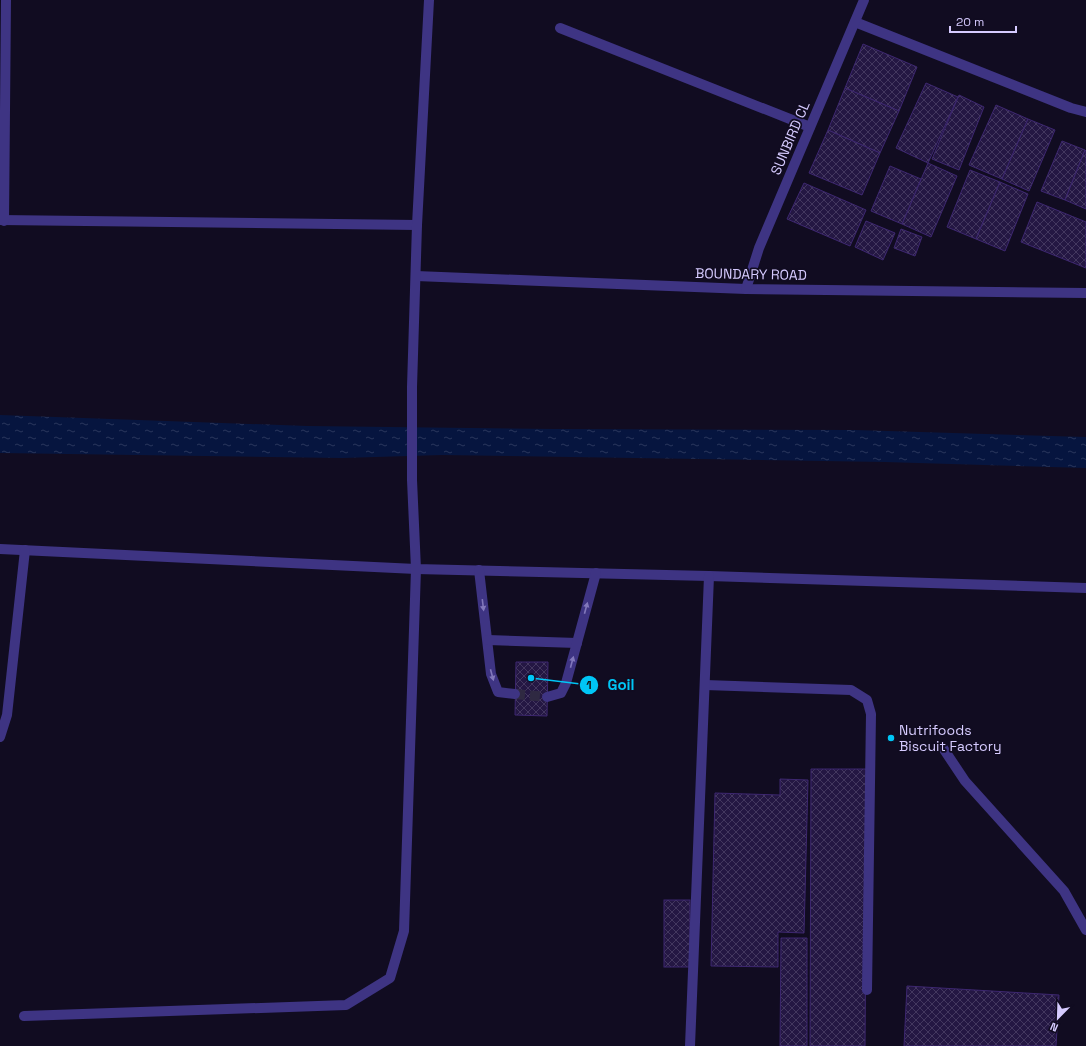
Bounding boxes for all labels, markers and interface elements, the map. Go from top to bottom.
scale bar [950,8,1016,34]
text: 20 m [956,14,984,30]
street label: SUNBIRD CL [766,98,814,178]
street label: BOUNDARY ROAD [695,264,807,284]
one-way arrow [480,599,486,611]
one-way arrow [584,602,590,614]
one-way arrow [569,656,575,668]
one-way arrow [490,669,496,681]
callout: Goil [579,672,642,699]
text: Goil [607,675,635,694]
text: 1 [586,677,592,693]
place label: Nutrifoods Biscuit Factory [899,721,1002,755]
marker: Nutrifoods Biscuit Factory [886,733,896,743]
north arrow [1038,998,1078,1038]
text: N [1048,1019,1060,1035]

